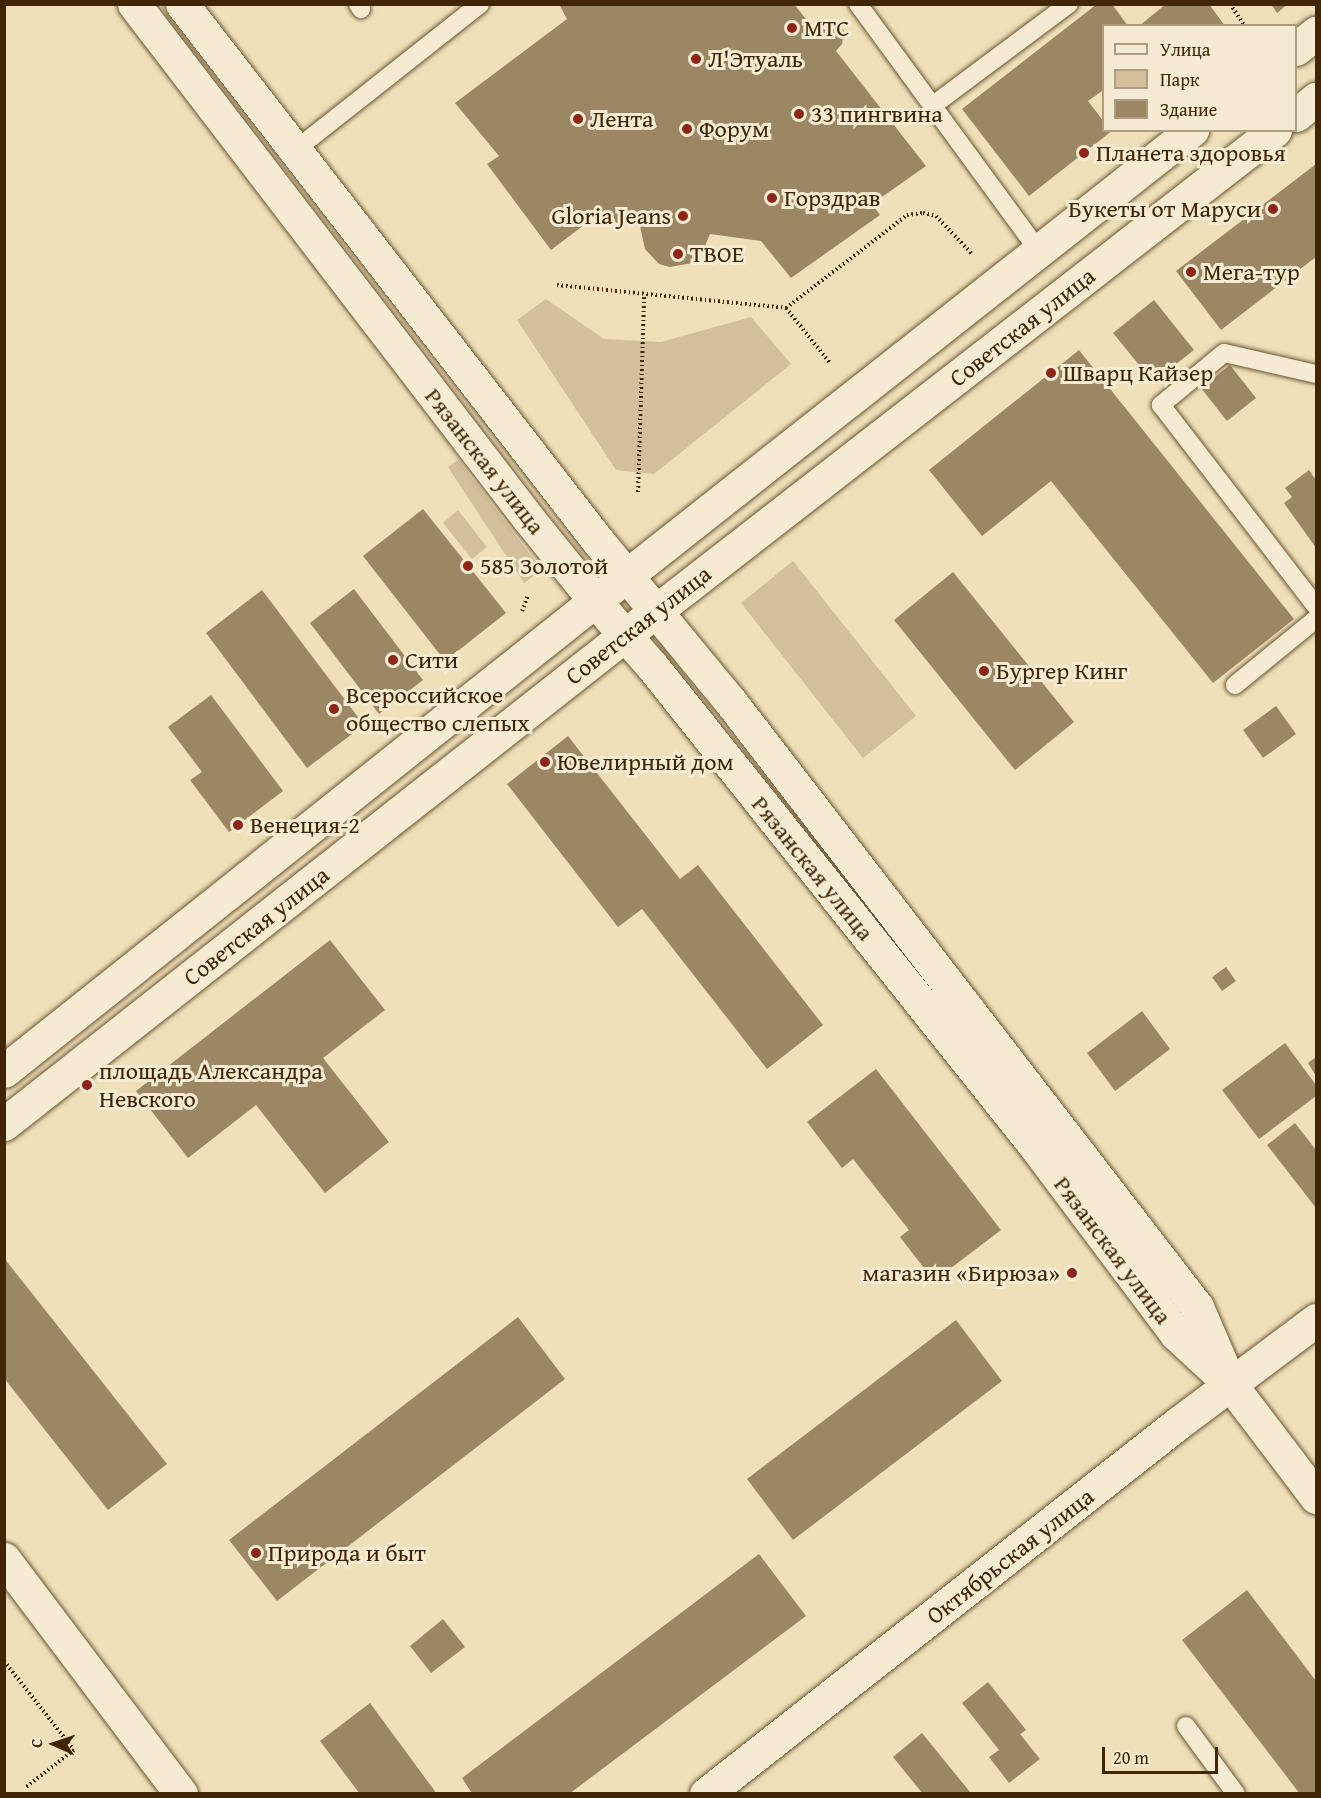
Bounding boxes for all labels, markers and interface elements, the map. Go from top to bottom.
place label: МТС [804,14,849,42]
marker: МТС [785,21,799,35]
legend [1102,24,1297,132]
text: Улица [1160,36,1210,63]
place label: Л'Этуаль [708,45,803,73]
marker: Л'Этуаль [689,52,703,66]
text: Парк [1160,66,1199,93]
text: Здание [1160,96,1217,123]
place label: 33 пингвина [811,100,943,128]
place label: Лента [590,105,653,133]
marker: 33 пингвина [792,107,806,121]
marker: Лента [571,112,585,126]
place label: Форум [699,115,769,143]
marker: Форум [680,122,694,136]
place label: Планета здоровья [1096,139,1286,167]
marker: Планета здоровья [1077,146,1091,160]
place label: Горздрав [784,184,880,212]
marker: Горздрав [765,191,779,205]
place label: Букеты от Маруси [1068,195,1261,223]
place label: Gloria Jeans [551,202,671,230]
marker: Букеты от Маруси [1266,202,1280,216]
marker: Gloria Jeans [676,209,690,223]
place label: ТВОЕ [690,240,744,268]
marker: ТВОЕ [671,247,685,261]
place label: Мега-тур [1203,258,1300,286]
street label: Советская улица [944,261,1100,393]
marker: Мега-тур [1184,265,1198,279]
place label: Шварц Кайзер [1063,359,1213,387]
marker: Шварц Кайзер [1044,366,1058,380]
street label: Рязанская улица [419,382,551,540]
place label: 585 Золотой [480,552,608,580]
marker: 585 Золотой [461,559,475,573]
street label: Советская улица [560,559,716,691]
place label: Сити [405,646,458,674]
marker: Сити [386,653,400,667]
place label: Бургер Кинг [996,657,1128,685]
marker: Бургер Кинг [977,664,991,678]
place label: Всероссийское общество слепых [346,681,529,737]
marker: Всероссийское общество слепых [327,702,341,716]
place label: Ювелирный дом [557,748,734,776]
marker: Ювелирный дом [538,755,552,769]
street label: Рязанская улица [746,790,880,946]
place label: Венеция-2 [250,811,360,839]
marker: Венеция-2 [231,818,245,832]
street label: Советская улица [178,860,334,992]
place label: площадь Александра Невского [99,1057,323,1113]
marker: площадь Александра Невского [80,1078,94,1092]
street label: Рязанская улица [1048,1170,1178,1330]
place label: магазин «Бирюза» [862,1259,1060,1287]
marker: магазин «Бирюза» [1065,1266,1079,1280]
street label: Октябрьская улица [921,1482,1099,1630]
place label: Природа и быт [268,1539,426,1567]
marker: Природа и быт [249,1546,263,1560]
north arrow [24,1714,84,1774]
scale bar [1105,1735,1220,1773]
text: С [24,1738,48,1748]
text: 20 m [1113,1744,1149,1771]

